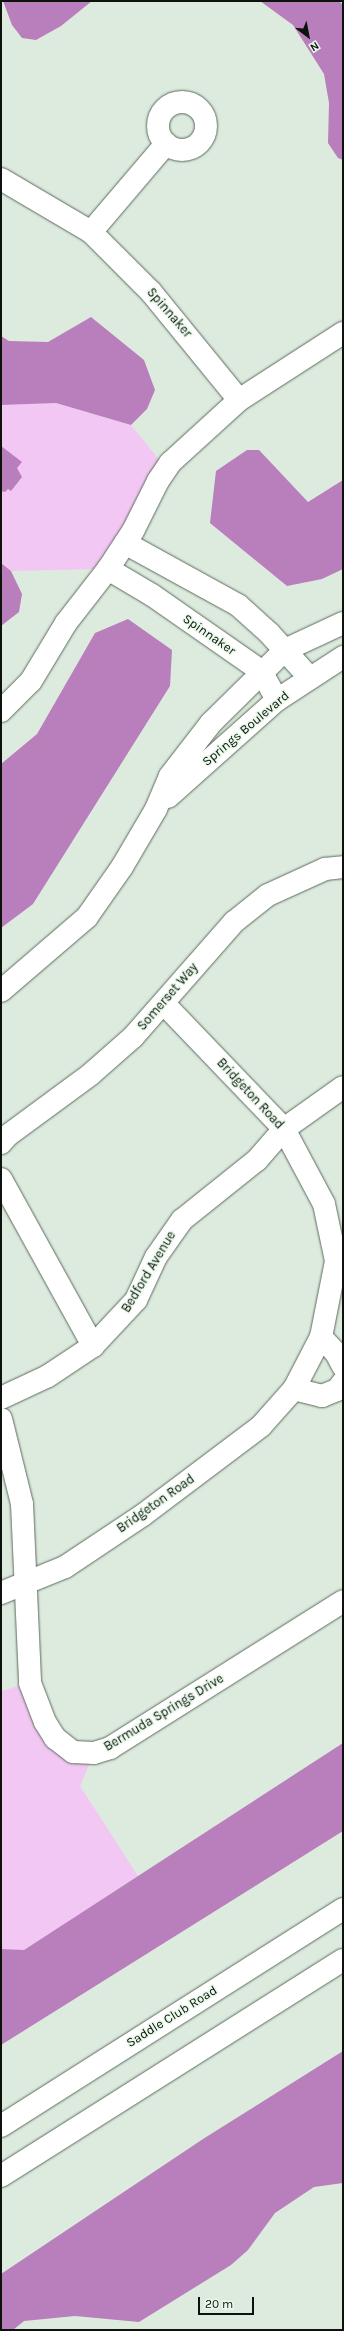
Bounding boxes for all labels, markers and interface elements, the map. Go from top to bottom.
north arrow [288,16,328,56]
text: N [308,39,321,54]
street label: Spinnaker [143,285,195,341]
street label: Spinnaker [180,611,238,659]
street label: Springs Boulevard [199,688,293,770]
street label: Somerset Way [134,960,202,1034]
street label: Bridgeton Road [213,1055,287,1133]
street label: Bedford Avenue [119,1228,179,1316]
street label: Bridgeton Road [114,1471,198,1537]
street label: Bermuda Springs Drive [101,1671,227,1755]
street label: Saddle Club Road [124,1983,220,2051]
scale bar [200,2289,256,2315]
text: 20 m [205,2297,233,2311]

